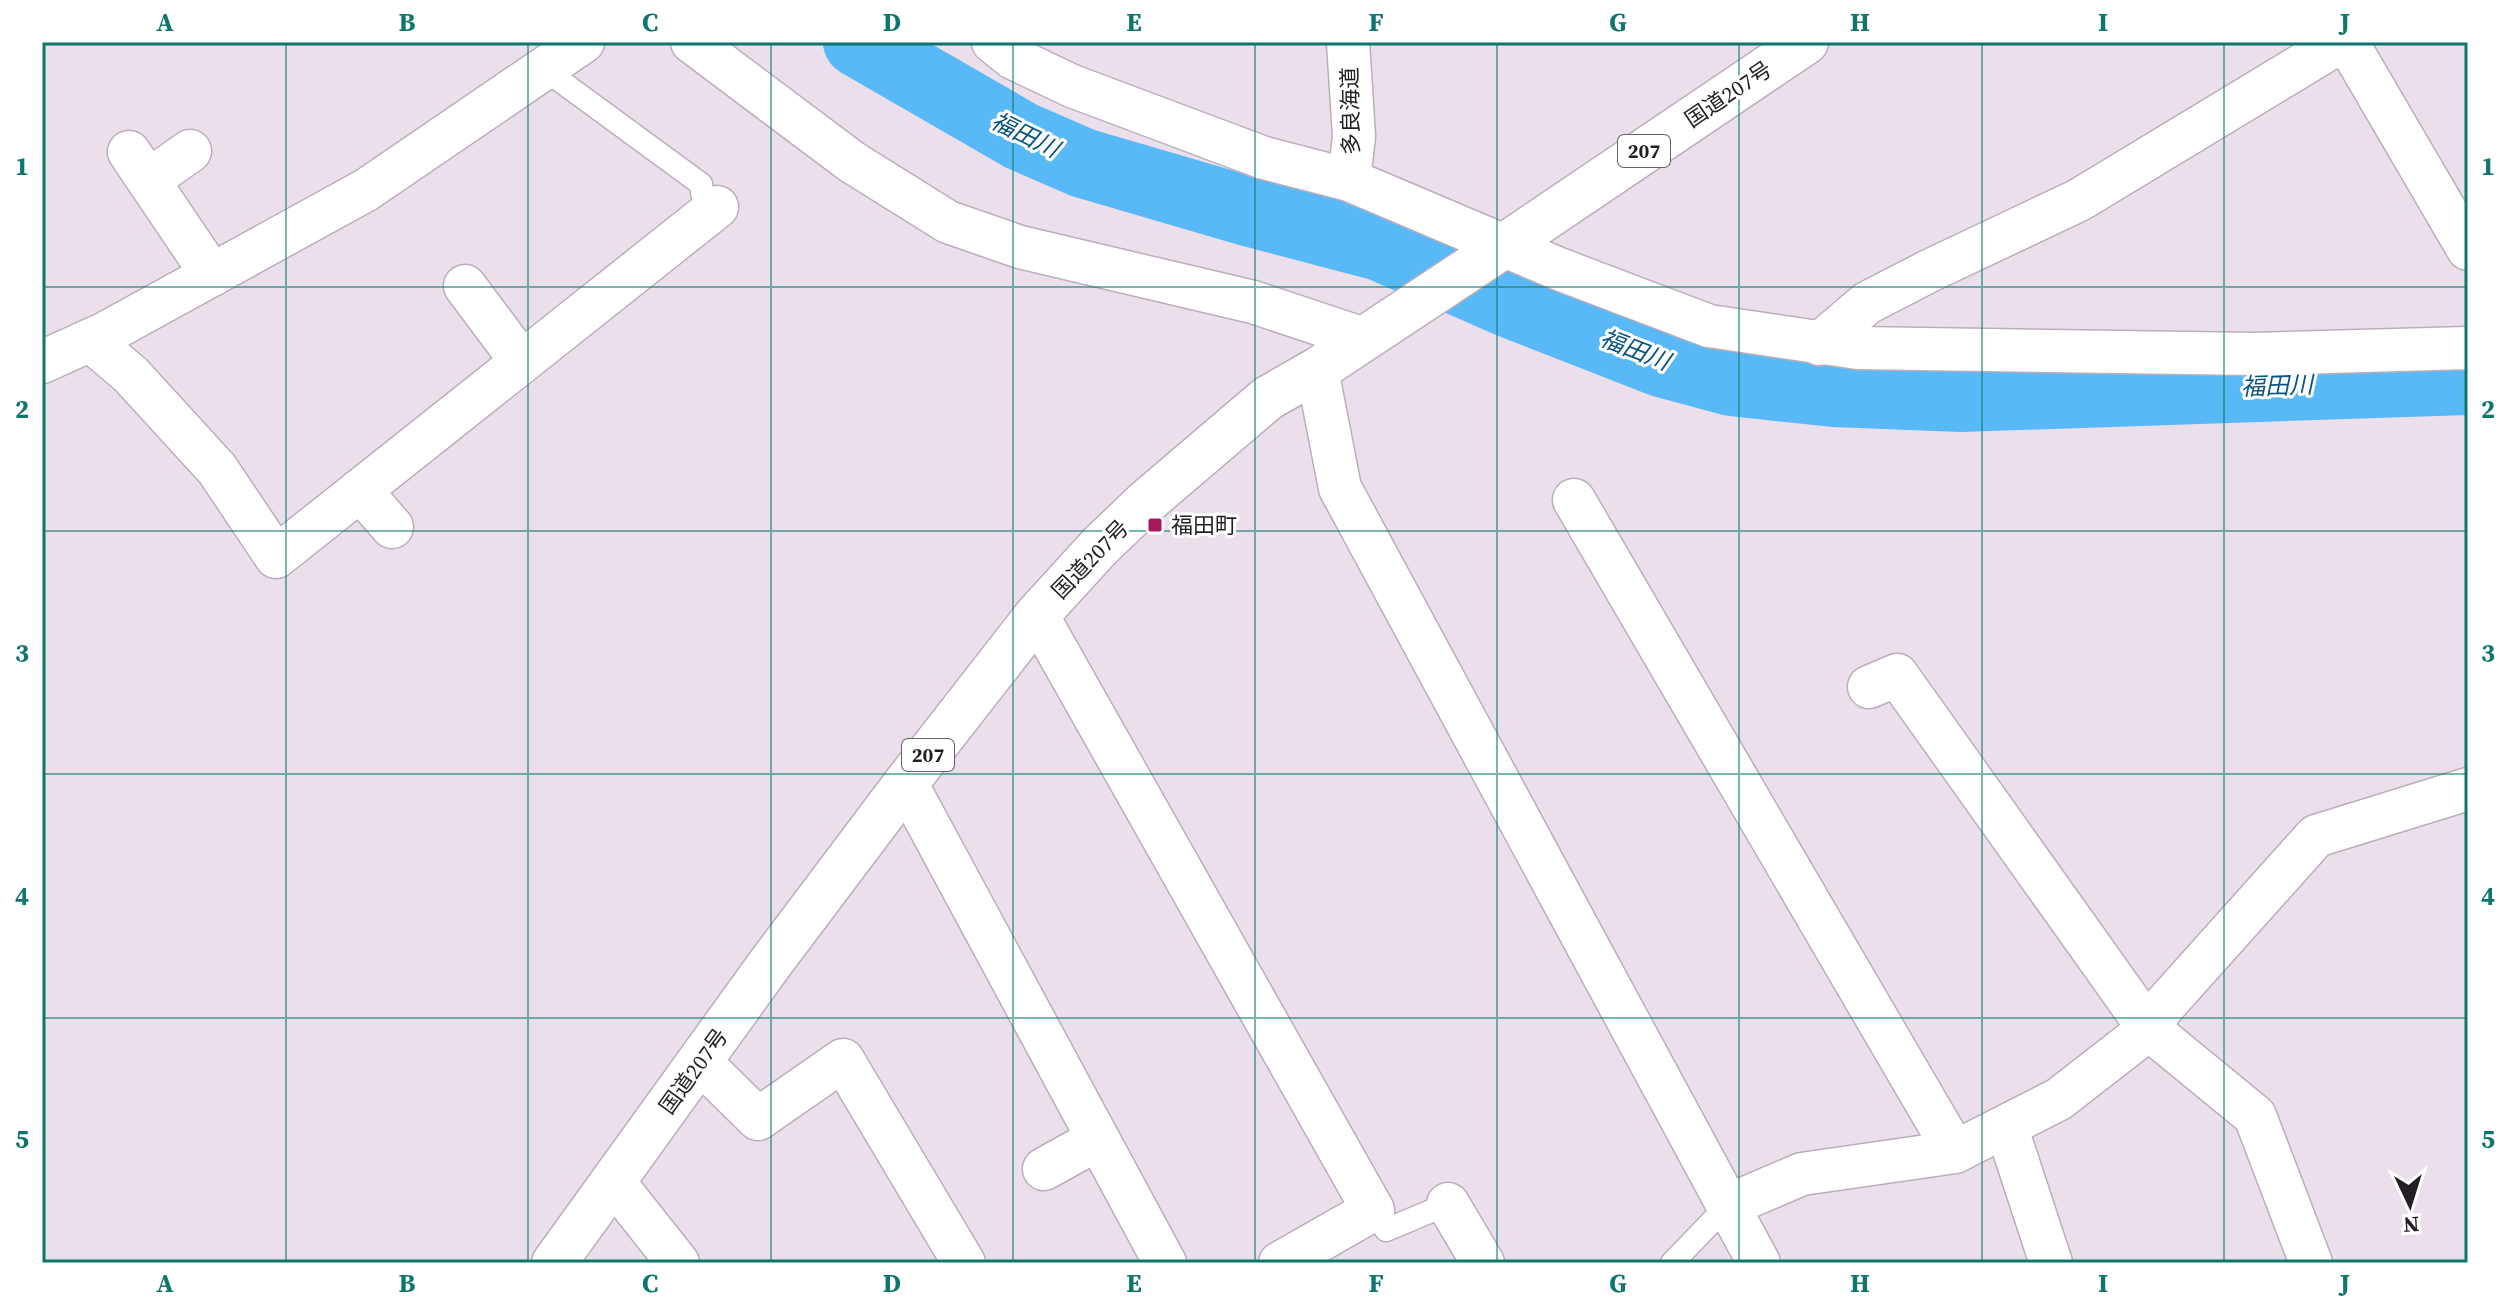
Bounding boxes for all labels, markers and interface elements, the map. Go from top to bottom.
text: A [156,4,174,40]
text: B [399,4,416,40]
text: C [642,4,658,40]
text: D [883,4,901,40]
text: E [1126,4,1142,40]
text: F [1368,4,1384,40]
text: G [1609,4,1627,40]
text: H [1850,4,1870,40]
text: I [2098,4,2108,40]
text: J [2338,4,2350,40]
street label: 国道207号 [1679,54,1777,134]
street label: 多良海道 [1334,67,1366,155]
water label: 福田川 [986,104,1068,166]
road number: 207 [1618,135,1670,167]
text: 1 [15,148,29,184]
text: 1 [2481,148,2495,184]
water label: 福田川 [1596,321,1678,379]
water label: 福田川 [2240,368,2317,403]
text: 2 [15,391,29,427]
text: 2 [2481,391,2495,427]
place label: 福田町 [1171,510,1237,540]
street label: 国道207号 [1045,513,1135,605]
marker: 福田町 [1146,516,1164,534]
text: 3 [15,635,29,671]
text: 3 [2481,635,2495,671]
road number: 207 [902,739,954,771]
text: 4 [15,878,29,914]
text: 4 [2481,878,2495,914]
street label: 国道207号 [652,1022,734,1120]
text: 5 [15,1121,29,1157]
text: 5 [2481,1121,2495,1157]
north arrow [2370,1165,2450,1245]
text: N [2402,1209,2420,1240]
text: A [156,1265,174,1301]
text: B [399,1265,416,1301]
text: C [642,1265,658,1301]
text: D [883,1265,901,1301]
text: E [1126,1265,1142,1301]
text: F [1368,1265,1384,1301]
text: G [1609,1265,1627,1301]
text: H [1850,1265,1870,1301]
text: I [2098,1265,2108,1301]
text: J [2338,1265,2350,1301]

